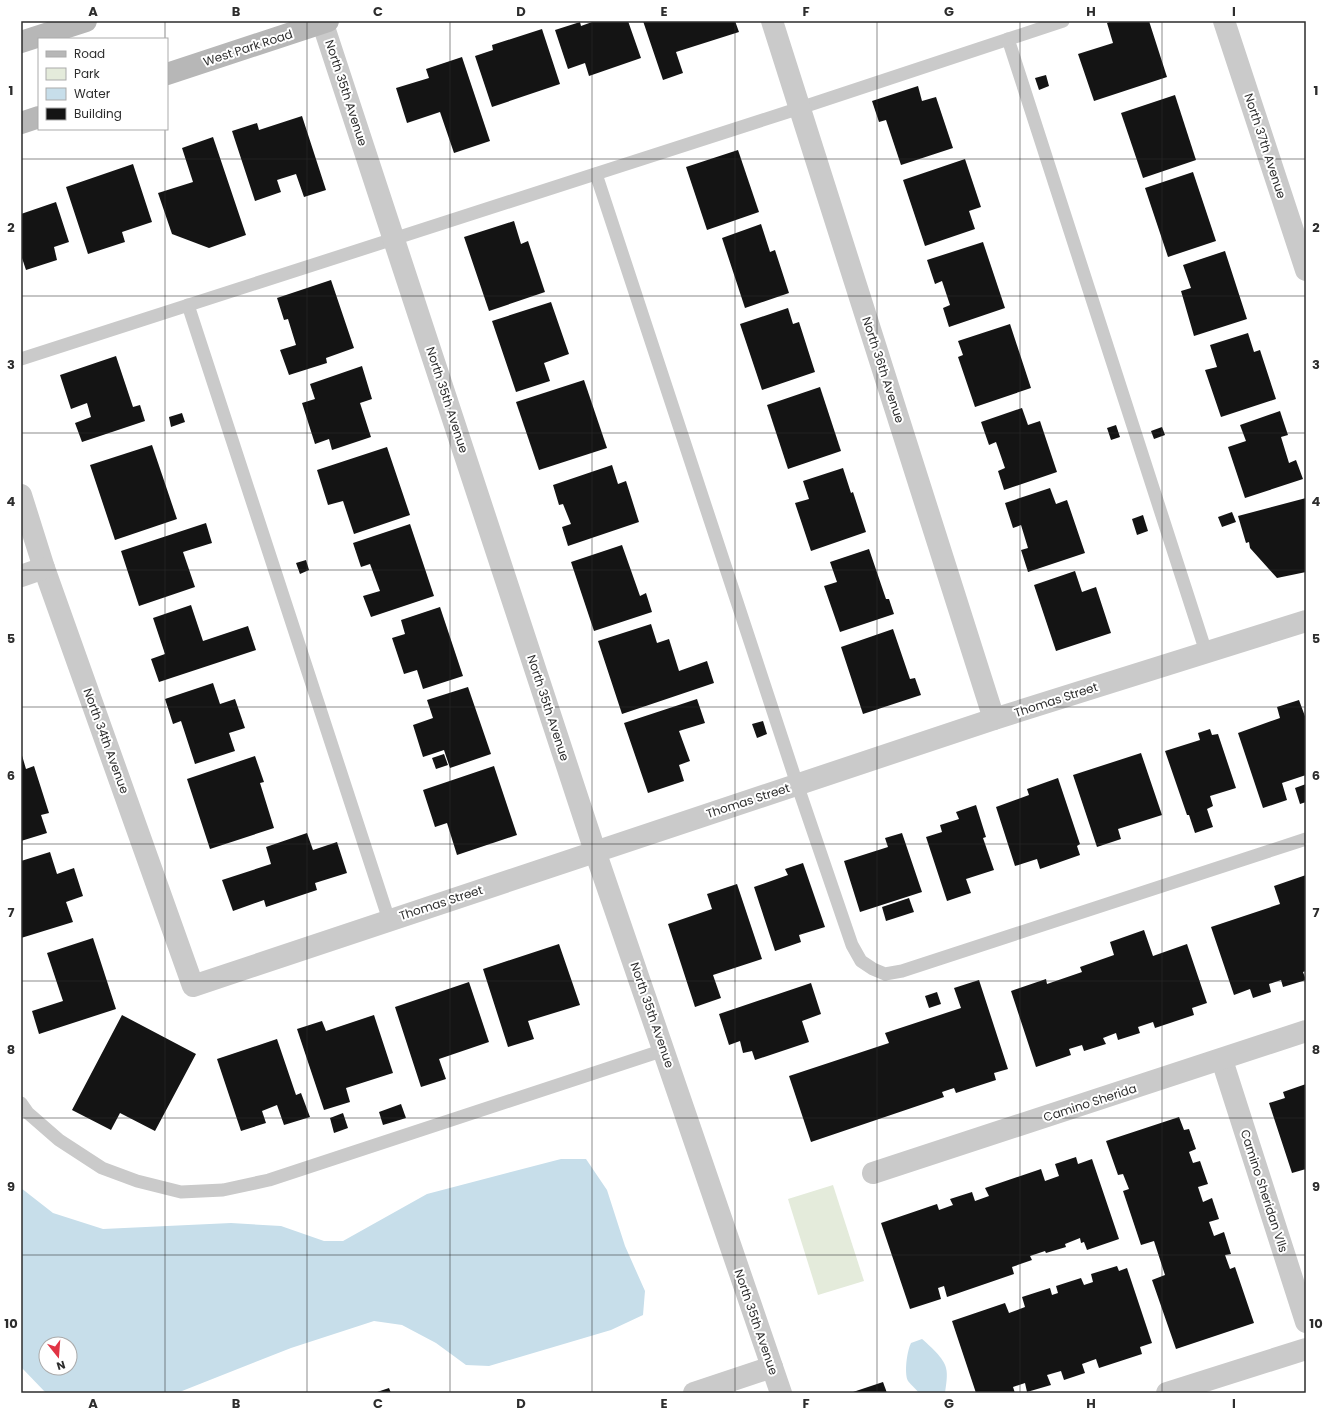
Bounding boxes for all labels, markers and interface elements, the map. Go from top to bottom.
text: A [88,2,98,21]
text: B [232,2,241,21]
text: C [373,2,383,21]
text: D [516,2,526,21]
text: E [660,2,668,21]
text: F [802,2,810,21]
text: G [944,2,954,21]
text: H [1086,2,1096,21]
text: I [1232,2,1236,21]
street label: West Park Road [201,25,295,70]
legend [38,38,168,130]
street label: North 35th Avenue [321,38,372,148]
text: Road [74,45,105,62]
text: Park [74,65,101,82]
text: 1 [9,81,13,100]
text: 1 [1314,81,1318,100]
text: Water [74,85,111,102]
street label: North 37th Avenue [1240,91,1291,201]
text: Building [74,105,122,122]
text: 2 [7,218,15,237]
text: 2 [1312,218,1320,237]
street label: North 36th Avenue [858,315,909,425]
street label: North 35th Avenue [422,345,473,455]
text: 3 [7,355,15,374]
text: 3 [1312,355,1320,374]
text: 4 [7,492,16,511]
text: 4 [1312,492,1321,511]
text: 5 [7,629,15,648]
text: 5 [1312,629,1320,648]
street label: North 35th Avenue [523,653,574,763]
street label: Thomas Street [1012,678,1100,721]
street label: North 34th Avenue [80,686,133,796]
text: 6 [7,766,15,785]
text: 6 [1312,766,1320,785]
street label: Thomas Street [704,779,792,822]
street label: Thomas Street [397,881,485,924]
text: 7 [8,903,15,922]
text: 7 [1313,903,1320,922]
street label: North 35th Avenue [626,960,679,1070]
text: 8 [7,1040,15,1059]
text: 8 [1312,1040,1320,1059]
street label: Camino Sherida [1041,1079,1139,1126]
street label: Camino Sheridan Vlls [1237,1127,1292,1254]
text: 9 [7,1177,15,1196]
text: 9 [1312,1177,1320,1196]
street label: North 35th Avenue [730,1267,783,1377]
text: 10 [4,1314,18,1333]
text: 10 [1309,1314,1323,1333]
north arrow [38,1336,78,1376]
text: N [55,1357,67,1374]
text: A [88,1394,98,1413]
text: B [232,1394,241,1413]
text: C [373,1394,383,1413]
text: D [516,1394,526,1413]
text: E [660,1394,668,1413]
text: F [802,1394,810,1413]
text: G [944,1394,954,1413]
text: H [1086,1394,1096,1413]
text: I [1232,1394,1236,1413]

